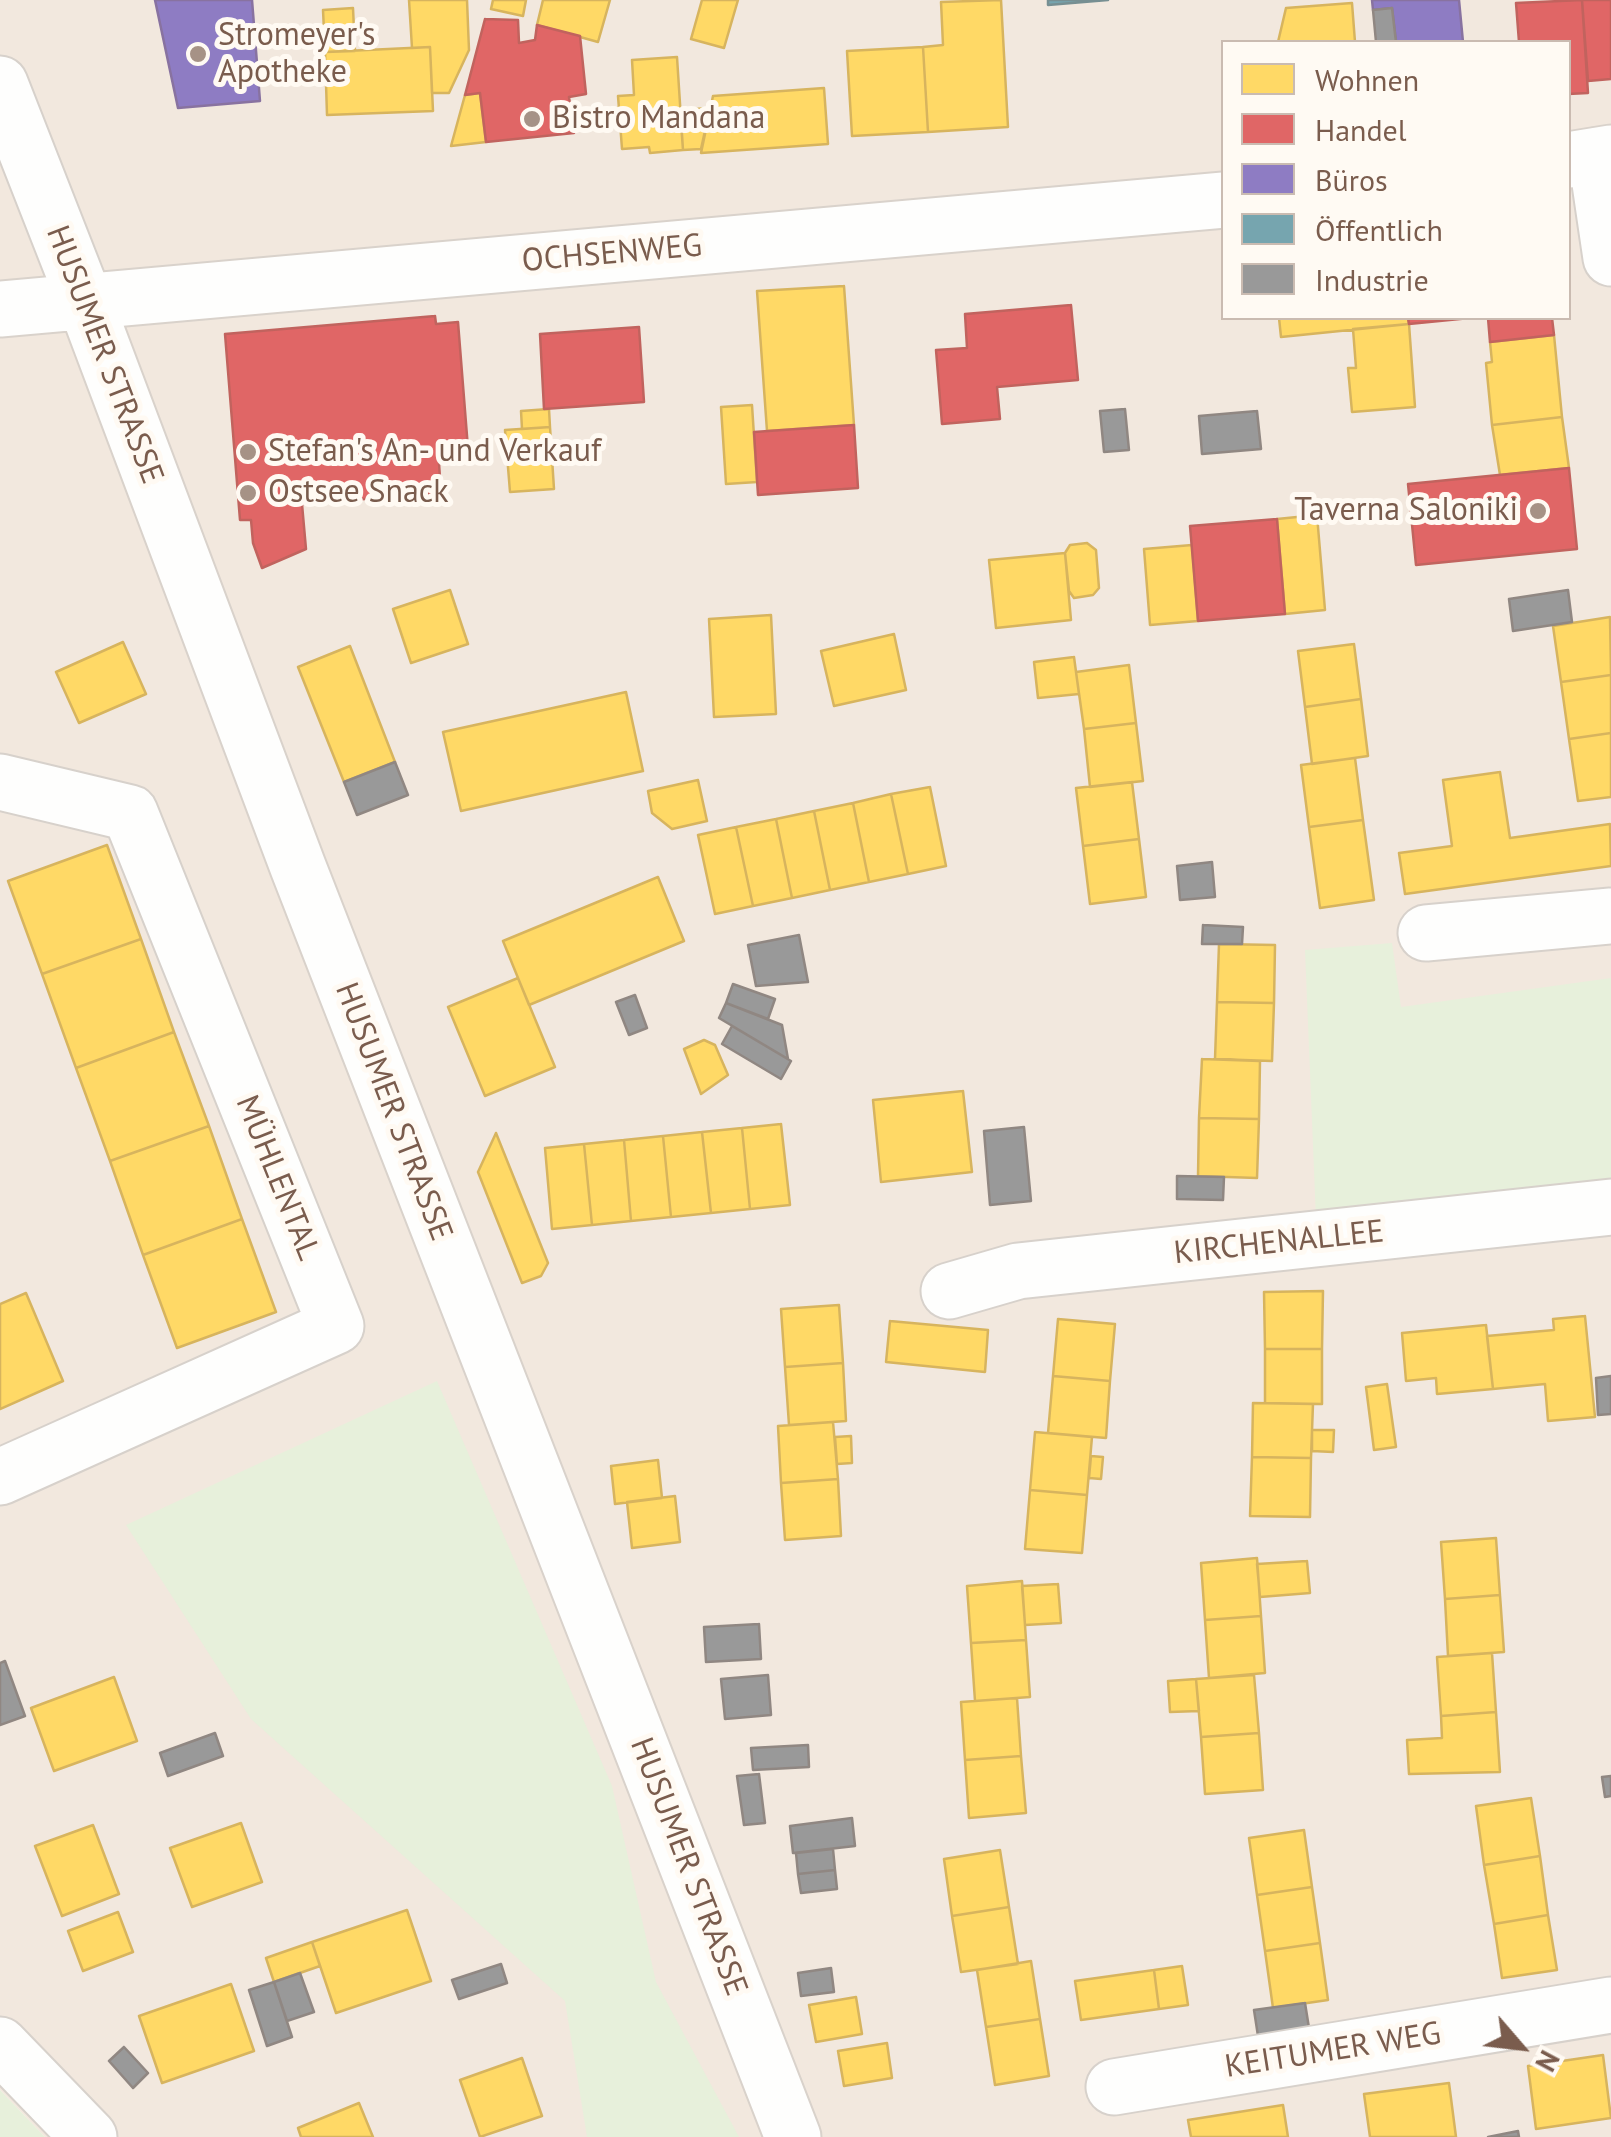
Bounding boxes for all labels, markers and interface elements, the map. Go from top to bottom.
place label: Stromeyer's Apotheke [218,17,376,92]
legend [1221,40,1571,320]
marker: Stromeyer's Apotheke [187,43,209,65]
text: Wohnen [1315,60,1419,99]
place label: Bistro Mandana [552,100,765,138]
marker: Bistro Mandana [521,108,543,130]
text: Handel [1315,110,1407,149]
text: Büros [1315,160,1388,199]
text: Öffentlich [1315,210,1443,249]
street label: HUSUMER STRASSE [37,221,171,489]
street label: OCHSENWEG [520,227,704,281]
text: Industrie [1315,260,1429,299]
place label: Stefan's An- und Verkauf [268,433,601,471]
marker: Stefan's An- und Verkauf [237,441,259,463]
place label: Ostsee Snack [268,474,449,512]
marker: Ostsee Snack [237,482,259,504]
place label: Taverna Saloniki [1294,492,1518,530]
marker: Taverna Saloniki [1527,500,1549,522]
street label: HUSUMER STRASSE [326,978,460,1246]
street label: MÜHLENTAL [227,1090,327,1266]
street label: KIRCHENALLEE [1172,1213,1386,1273]
street label: HUSUMER STRASSE [621,1733,755,2001]
north arrow [1471,1997,1571,2097]
street label: KEITUMER WEG [1222,2015,1444,2087]
text: N [1527,2045,1569,2078]

